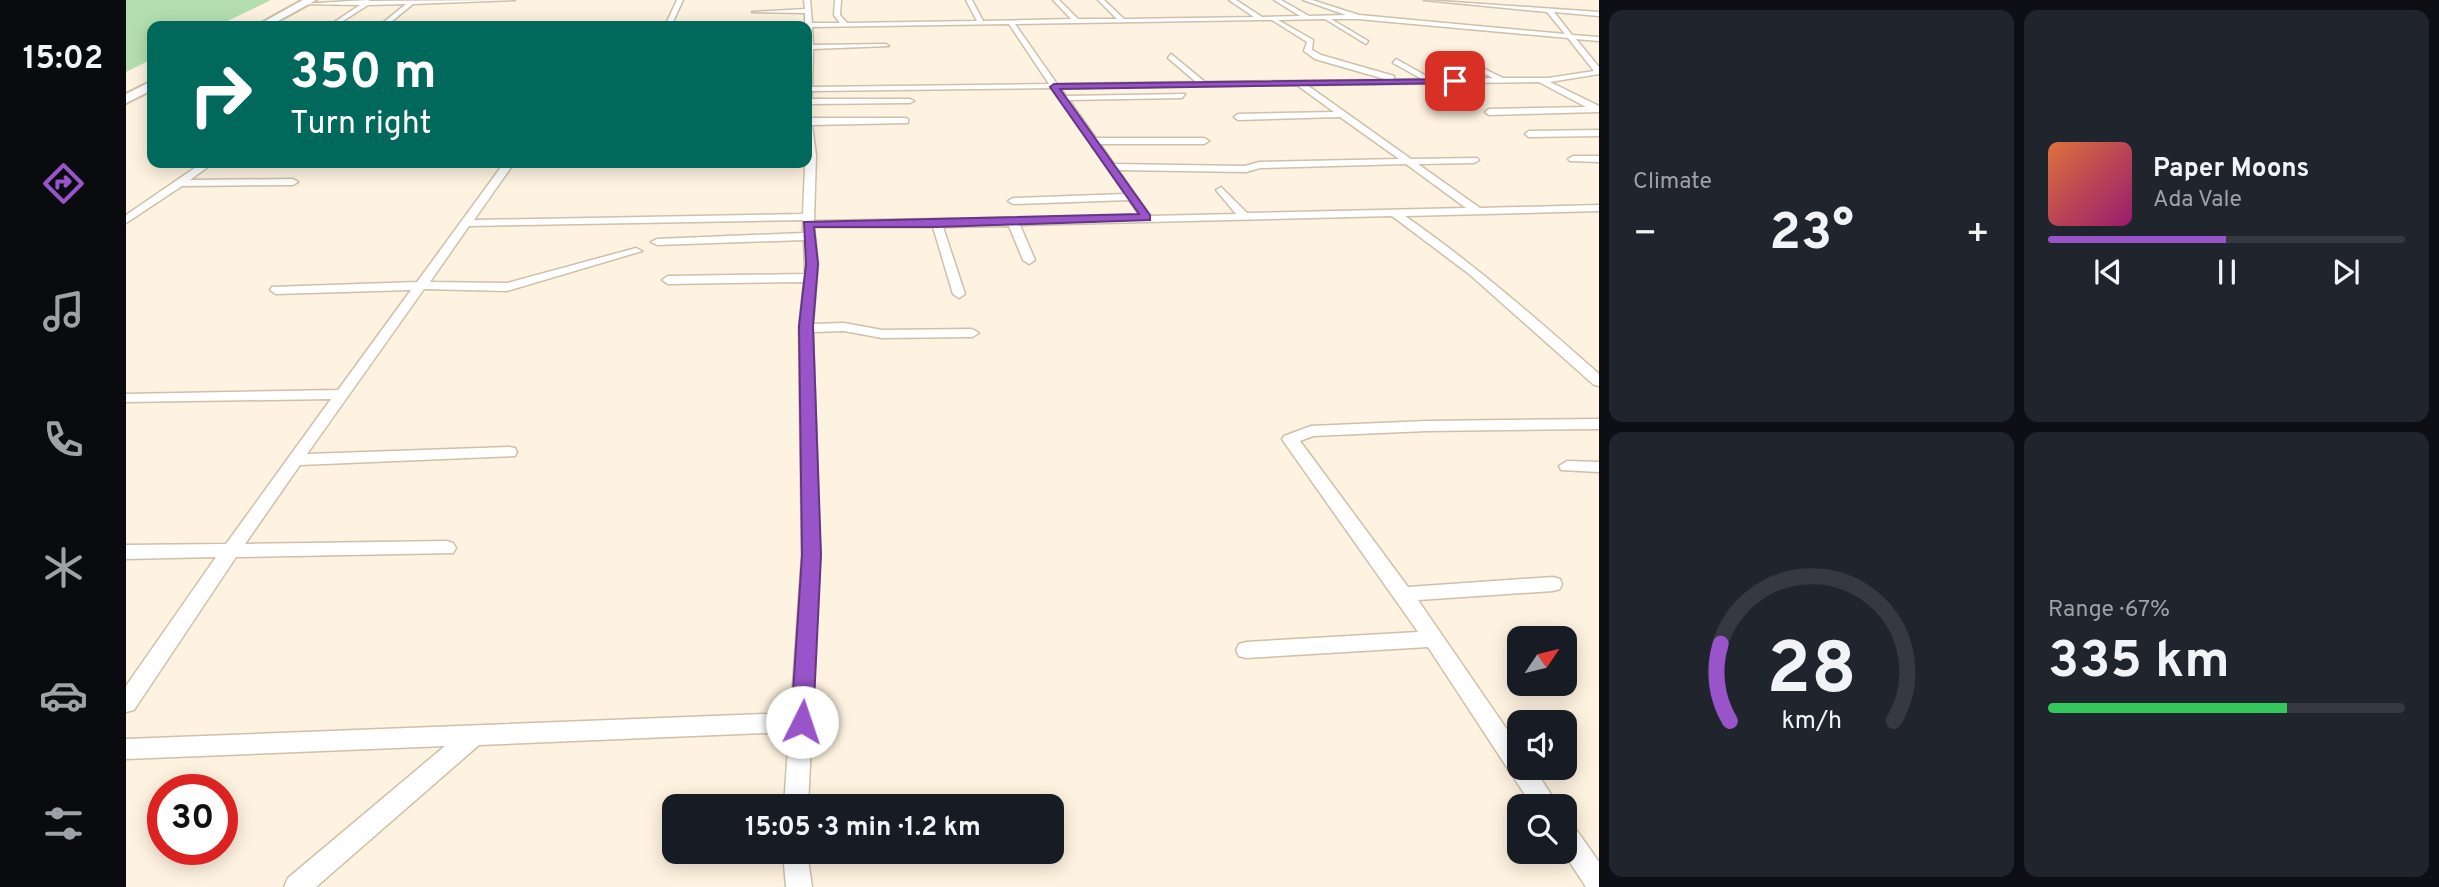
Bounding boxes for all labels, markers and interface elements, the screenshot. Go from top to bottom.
text: 15:02 [23,40,103,80]
text: 350 m [290,44,437,106]
icon: right [175,49,266,140]
pin [1425,51,1485,111]
icon: arrive [1436,62,1474,100]
text: Turn right [290,105,432,145]
text: Paper Moons [2153,153,2309,186]
icon: directions [39,159,88,208]
text: Climate [1633,168,1712,197]
text: Ada Vale [2153,186,2242,215]
text: 23° [1769,202,1854,268]
text: − [1633,211,1658,260]
text: + [1965,211,1990,260]
icon: previous [2089,253,2127,291]
icon: pause [2208,253,2246,291]
icon: next [2327,253,2365,291]
icon: music [39,287,88,336]
icon: phone [39,415,88,464]
icon: climate [39,543,88,592]
text: Range · 67% [2048,596,2170,625]
north arrow [1507,626,1577,696]
map controls [1507,626,1577,864]
text: 28 [1766,627,1857,719]
text: 335 km [2048,630,2230,696]
icon: car [39,671,88,720]
position arrow [765,685,839,759]
text: km/h [1781,705,1842,737]
button: sound [1507,710,1577,780]
speed limit sign: 30 [147,774,238,865]
button: search [1507,794,1577,864]
icon: filters [39,799,88,848]
text: 15:05 · 3 min · 1.2 km [745,812,981,845]

